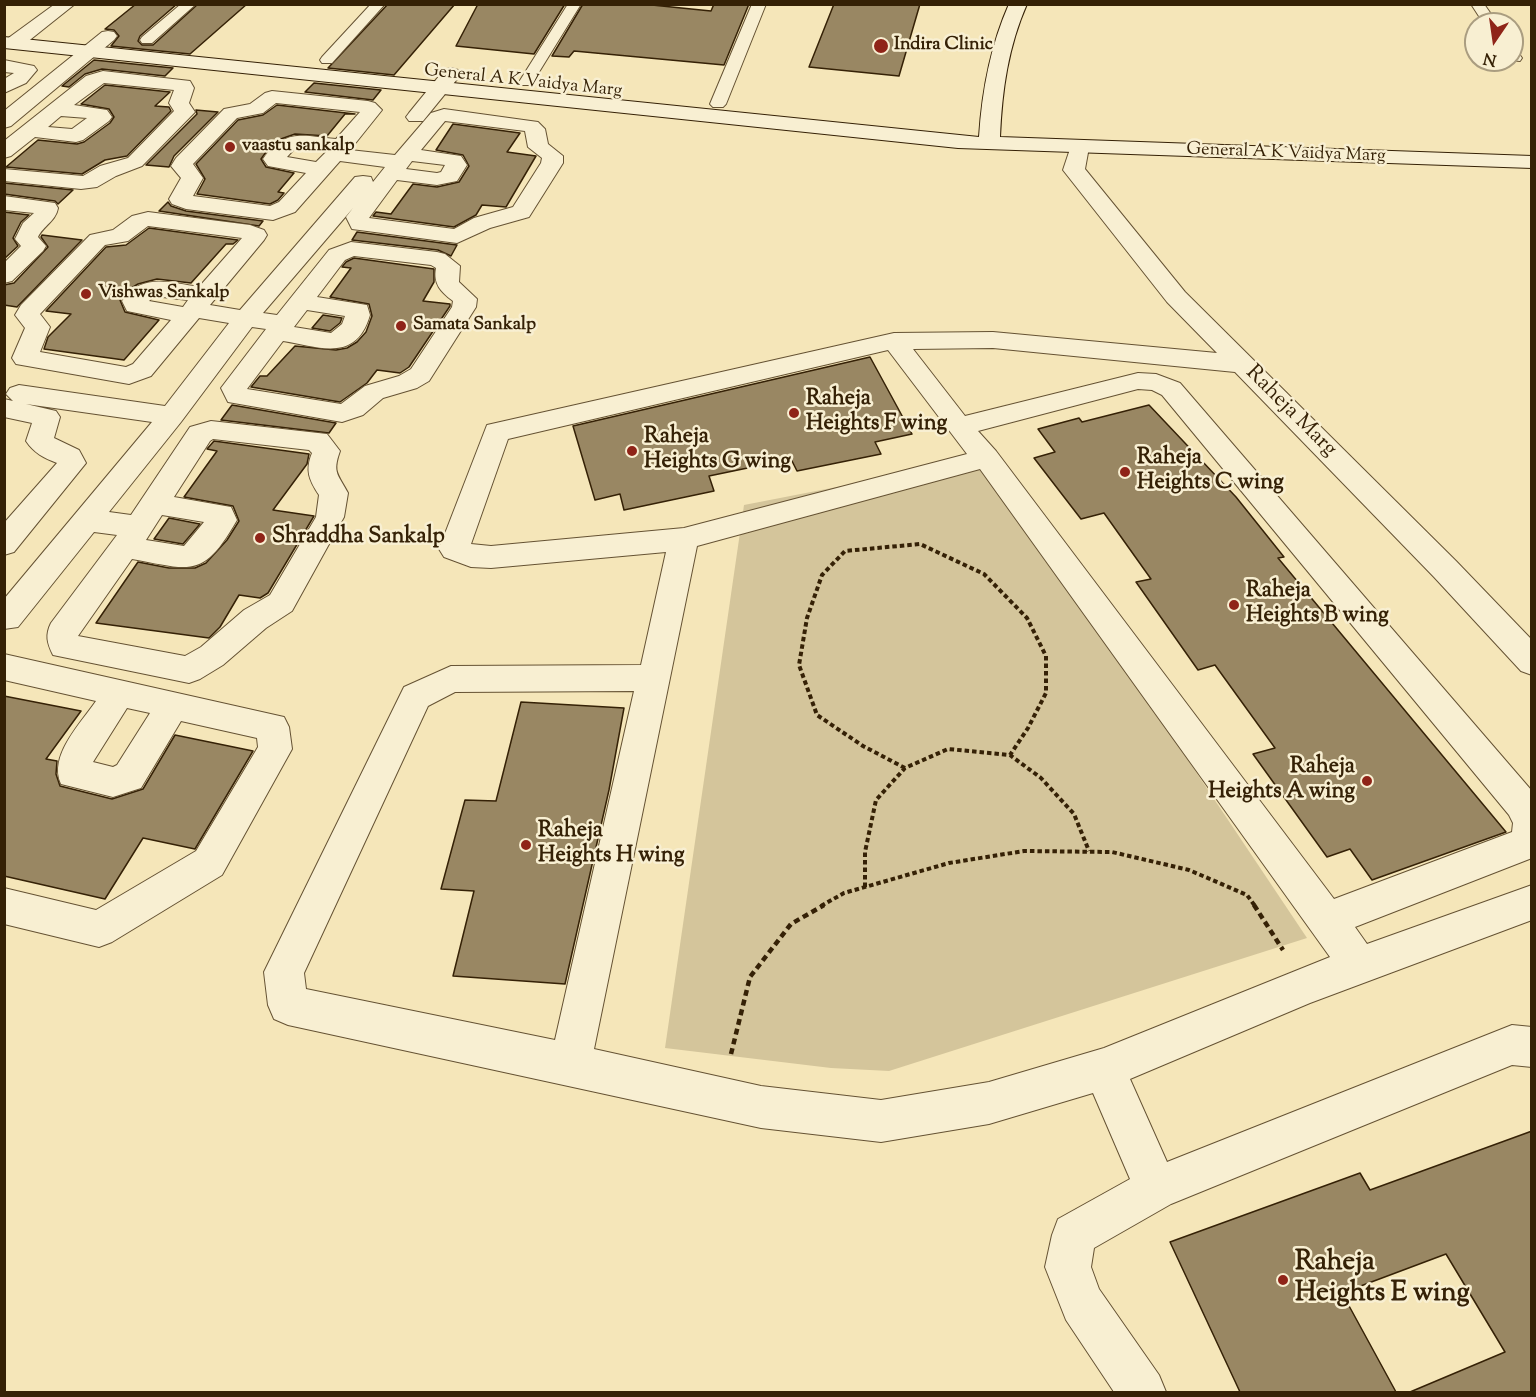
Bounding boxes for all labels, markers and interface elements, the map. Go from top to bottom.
north arrow [1464,12,1524,72]
place label: Indira Clinic [894,35,993,57]
marker: Indira Clinic [872,37,890,55]
text: N [1481,45,1499,71]
street label: General A K Vaidya Marg [423,61,623,103]
place label: vaastu sankalp [242,136,354,158]
marker: vaastu sankalp [223,140,237,154]
street label: General A K Vaidya Marg [1186,140,1386,168]
place label: Vishwas Sankalp [98,283,229,305]
marker: Vishwas Sankalp [79,287,93,301]
place label: Samata Sankalp [413,315,536,337]
marker: Samata Sankalp [394,319,408,333]
street label: Raheja Marg [1239,361,1341,463]
place label: Raheja Heights F wing [806,387,947,439]
marker: Raheja Heights F wing [787,406,801,420]
place label: Raheja Heights G wing [644,425,791,476]
marker: Raheja Heights G wing [625,444,639,458]
place label: Raheja Heights C wing [1137,446,1284,498]
marker: Raheja Heights C wing [1118,465,1132,479]
place label: Shraddha Sankalp [272,525,445,551]
marker: Shraddha Sankalp [253,531,267,545]
place label: Raheja Heights B wing [1246,579,1389,630]
marker: Raheja Heights B wing [1227,598,1241,612]
place label: Raheja Heights A wing [1208,755,1355,806]
marker: Raheja Heights A wing [1360,774,1374,788]
place label: Raheja Heights H wing [538,819,684,870]
marker: Raheja Heights H wing [519,838,533,852]
place label: Raheja Heights E wing [1295,1248,1470,1311]
marker: Raheja Heights E wing [1276,1273,1290,1287]

